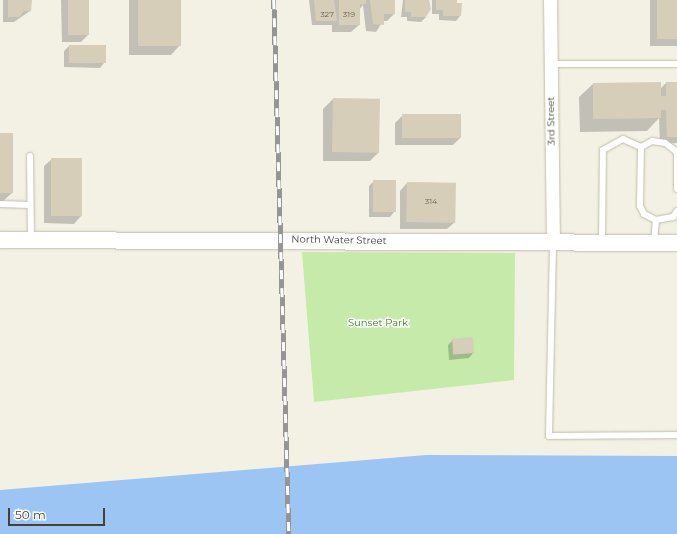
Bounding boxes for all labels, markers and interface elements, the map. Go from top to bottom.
house number: 327 [320,10,334,20]
house number: 319 [343,10,355,20]
street label: 3rd Street [545,96,557,146]
house number: 314 [425,197,437,207]
street label: North Water Street [291,233,387,247]
park label: Sunset Park [348,317,408,329]
scale bar [10,500,107,526]
text: 50 m [15,507,46,522]

